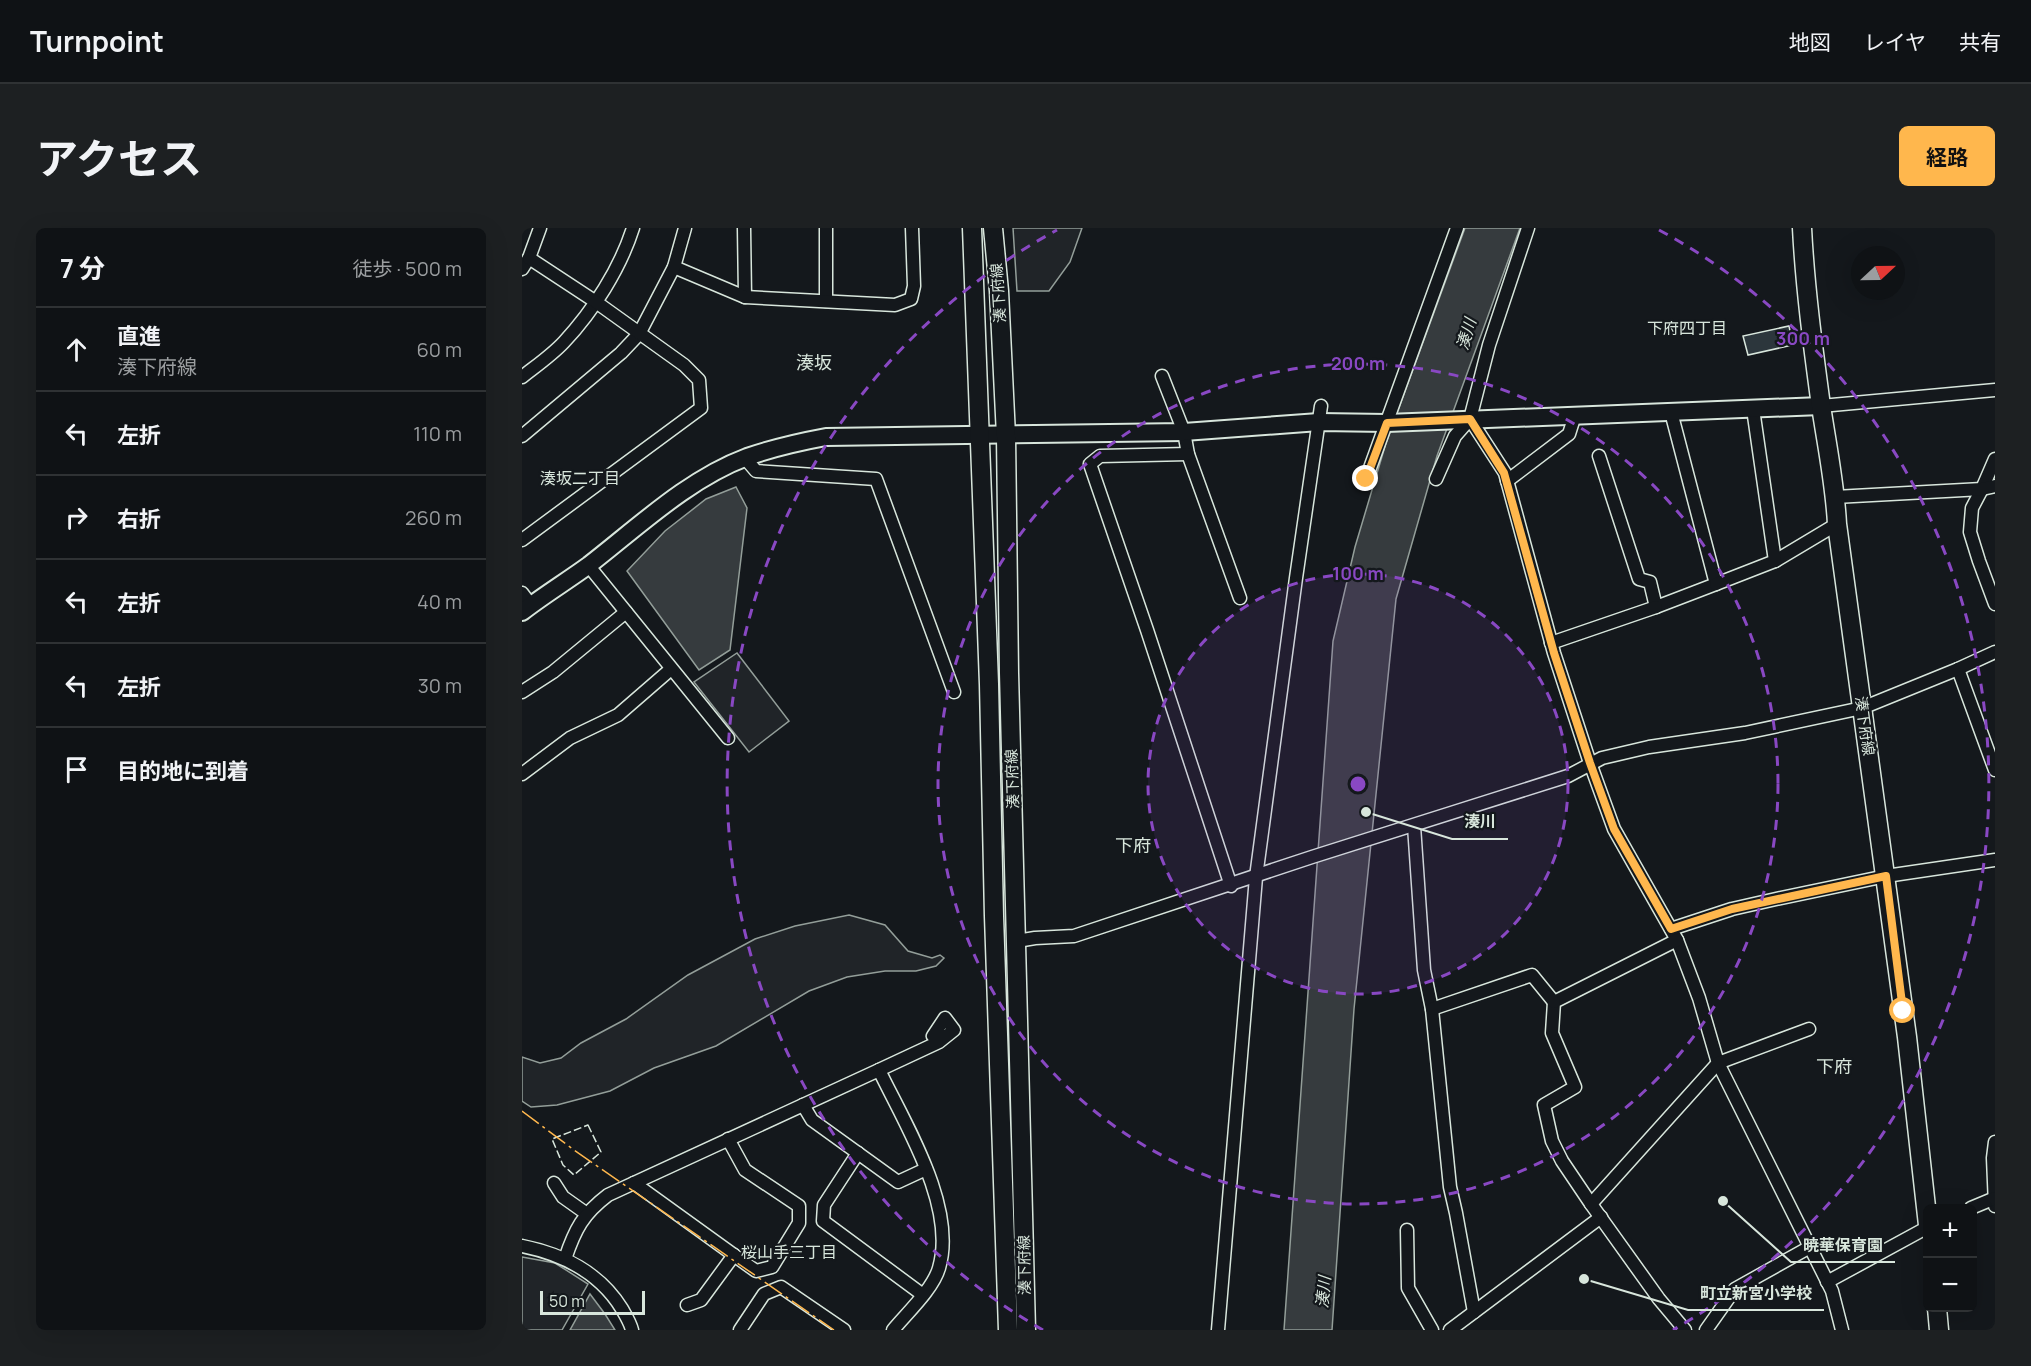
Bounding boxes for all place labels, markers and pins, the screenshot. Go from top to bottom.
centre of rings [1348,774,1368,794]
callout: 湊川 [1452,805,1508,839]
callout: 暁華保育園 [1791,1228,1895,1262]
callout: 町立新宮小学校 [1688,1276,1824,1310]

